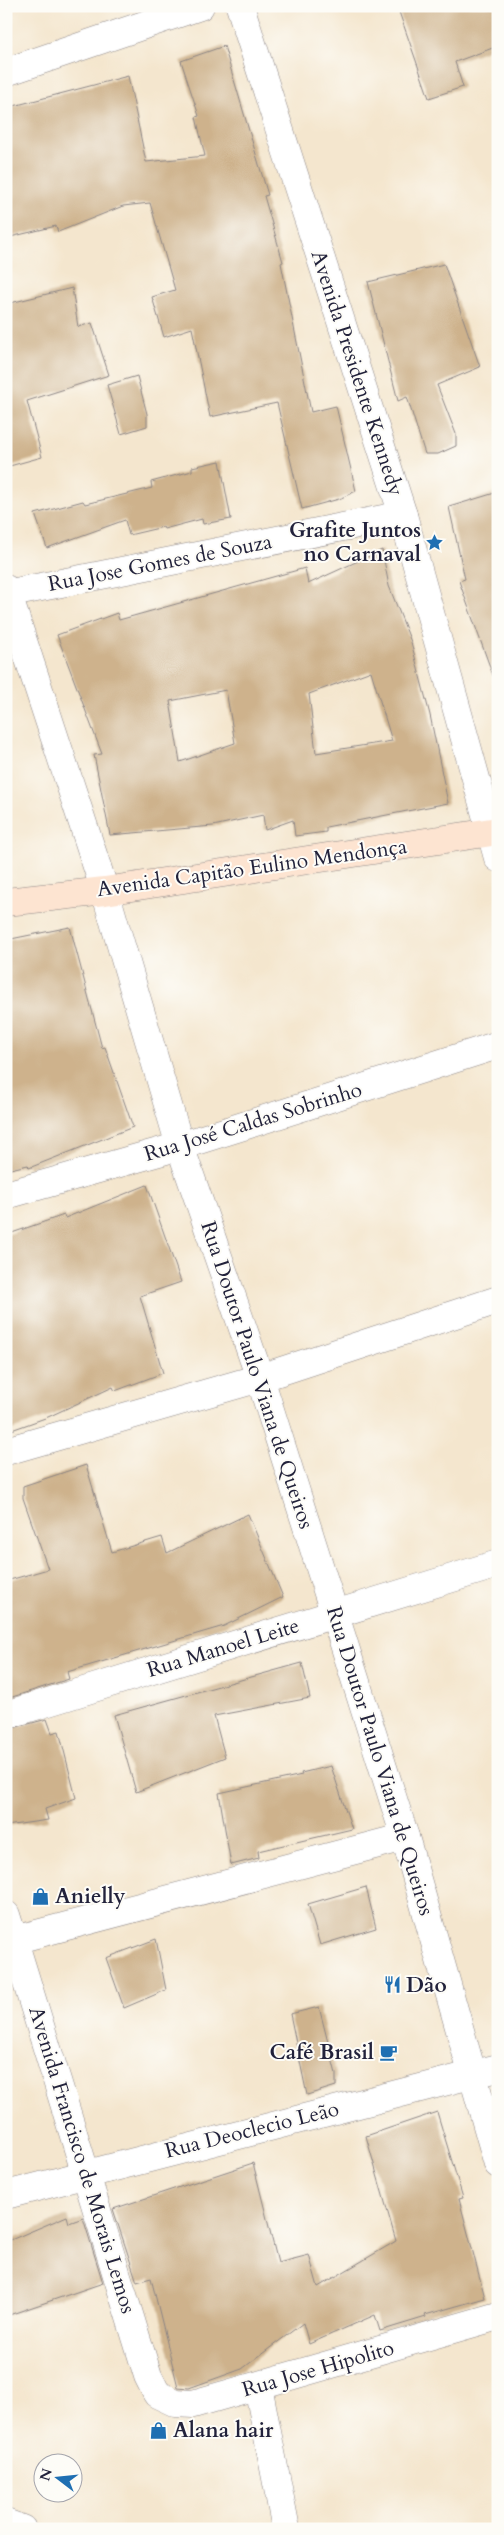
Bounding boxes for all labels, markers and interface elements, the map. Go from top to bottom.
street label: Avenida Presidente Kennedy [304,246,410,500]
place label: Grafite Juntos no Carnaval [289,516,421,569]
street label: Rua Jose Gomes de Souza [46,527,274,599]
place icon: Grafite Juntos no Carnaval [425,532,445,552]
street label: Avenida Capitão Eulino Mendonça [95,832,409,904]
street label: Rua José Caldas Sobrinho [141,1075,365,1169]
street label: Rua Doutor Paulo Viana de Queiros [193,1217,321,1533]
street label: Rua Doutor Paulo Viana de Queiros [319,1603,441,1919]
street label: Rua Manoel Leite [143,1611,303,1685]
place label: Anielly [55,1882,126,1911]
shop icon: Anielly [31,1886,51,1906]
place label: Dão [406,1971,447,2000]
restaurant icon: Dão [382,1975,402,1995]
street label: Avenida Francisco de Morais Lemos [21,2003,143,2317]
place label: Café Brasil [269,2038,374,2067]
cafe icon: Café Brasil [378,2042,398,2062]
street label: Rua Deoclecio Leão [162,2094,342,2166]
street label: Rua Jose Hipolito [239,2333,397,2405]
place label: Alana hair [173,2416,274,2445]
shop icon: Alana hair [149,2420,169,2440]
north arrow [32,2452,82,2502]
text: N [35,2466,57,2483]

